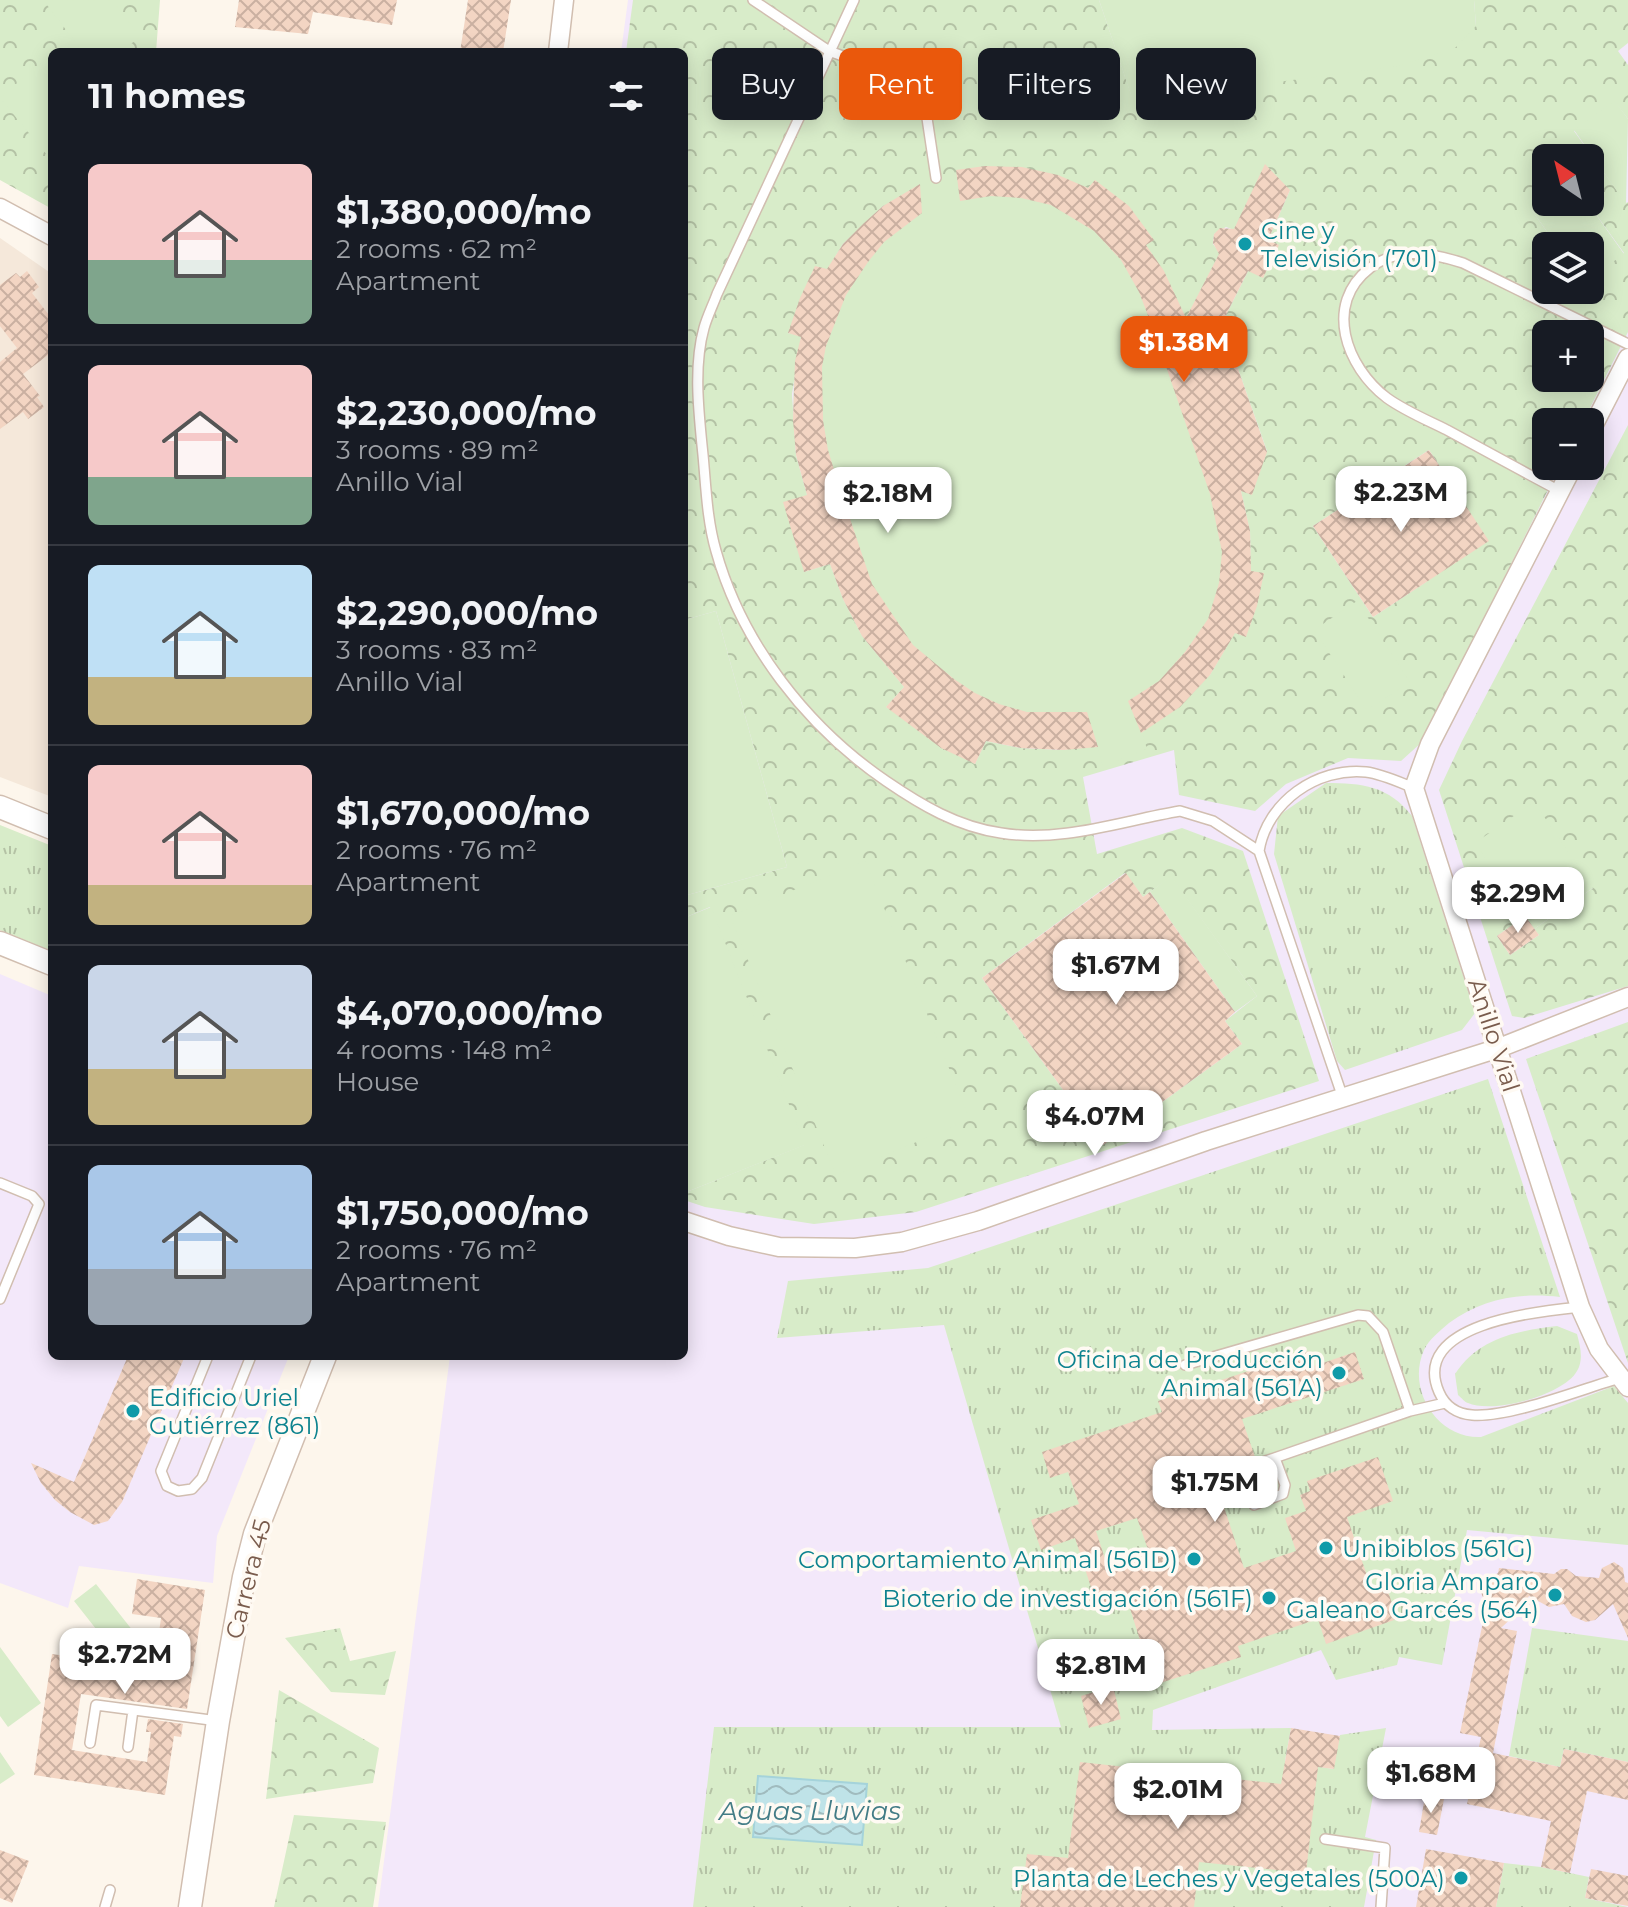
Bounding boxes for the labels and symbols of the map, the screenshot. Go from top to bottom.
north arrow [1532,144,1604,216]
place label: Cine y Televisión (701) [1261,216,1438,273]
marker: Cine y Televisión (701) [1236,235,1254,253]
pin: $1.38M [1119,316,1249,384]
pin: $2.23M [1336,466,1466,534]
pin: $2.18M [823,467,953,535]
pin: $2.29M [1453,867,1583,935]
pin: $1.67M [1051,939,1181,1007]
street label: Anillo Vial [1462,975,1526,1095]
pin: $4.07M [1030,1090,1160,1158]
place label: Oficina de Producción Animal (561A) [1057,1345,1323,1402]
marker: Oficina de Producción Animal (561A) [1330,1364,1348,1382]
place label: Edificio Uriel Gutiérrez (861) [149,1383,320,1440]
marker: Edificio Uriel Gutiérrez (861) [124,1402,142,1420]
pin: $1.75M [1150,1456,1280,1524]
street label: Carrera 45 [219,1516,277,1642]
place label: Unibiblos (561G) [1342,1534,1533,1563]
marker: Unibiblos (561G) [1317,1539,1335,1557]
place label: Comportamiento Animal (561D) [798,1545,1178,1574]
marker: Comportamiento Animal (561D) [1185,1550,1203,1568]
place label: Gloria Amparo Galeano Garcés (564) [1286,1567,1539,1624]
place label: Bioterio de investigación (561F) [882,1584,1253,1613]
marker: Gloria Amparo Galeano Garcés (564) [1546,1586,1564,1604]
marker: Bioterio de investigación (561F) [1260,1589,1278,1607]
pin: $2.72M [60,1628,190,1696]
pin: $2.81M [1036,1639,1166,1707]
pin: $1.68M [1366,1747,1496,1815]
pin: $2.01M [1113,1763,1243,1831]
water label: Aguas Lluvias [717,1795,901,1827]
place label: Planta de Leches y Vegetales (500A) [1013,1864,1445,1893]
marker: Planta de Leches y Vegetales (500A) [1452,1869,1470,1887]

